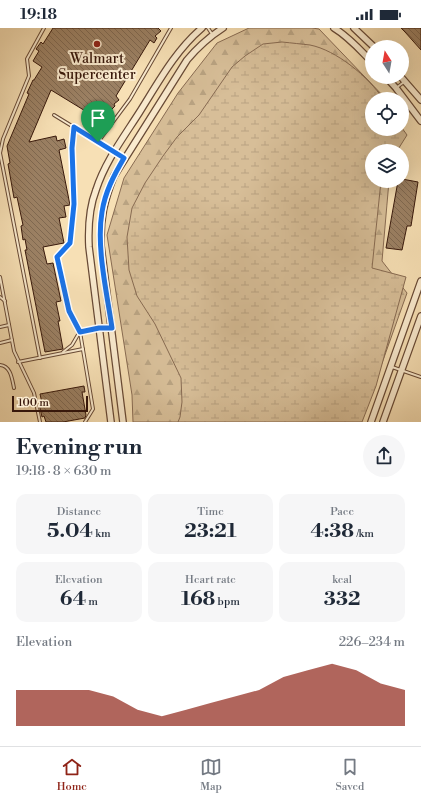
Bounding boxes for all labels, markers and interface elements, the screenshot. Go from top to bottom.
text: 19:18 [20,5,57,24]
marker: Walmart Supercenter [92,39,102,49]
north arrow [365,40,409,84]
map controls [365,40,409,188]
place label: Walmart Supercenter [58,50,136,84]
button: locate [365,92,409,136]
pin [81,101,115,142]
icon: arrive [87,107,109,129]
button: layers [365,144,409,188]
scale bar [12,394,88,413]
text: 100 m [18,396,49,410]
text: Evening run [16,434,142,461]
button: share [363,435,405,477]
text: 19:18 · 8 × 630 m [16,463,111,479]
text: Distance [57,505,101,519]
text: Time [197,505,224,519]
text: Pace [330,505,354,519]
text: 5.04 [47,519,93,544]
text: 23:21 [184,519,237,544]
text: 4:38 [310,519,354,544]
text: km [93,527,111,541]
text: /km [354,527,374,541]
text: Elevation [55,573,103,587]
text: Heart rate [185,573,236,587]
text: kcal [332,573,352,587]
text: 64 [60,587,86,612]
text: 168 [181,587,215,612]
text: 332 [324,587,360,612]
text: m [86,595,98,609]
text: bpm [215,595,240,609]
text: Elevation [16,634,72,650]
text: 226–234 m [339,634,405,650]
tab: Home [57,756,87,794]
tab: Map [200,756,222,794]
tab: Saved [335,756,364,794]

